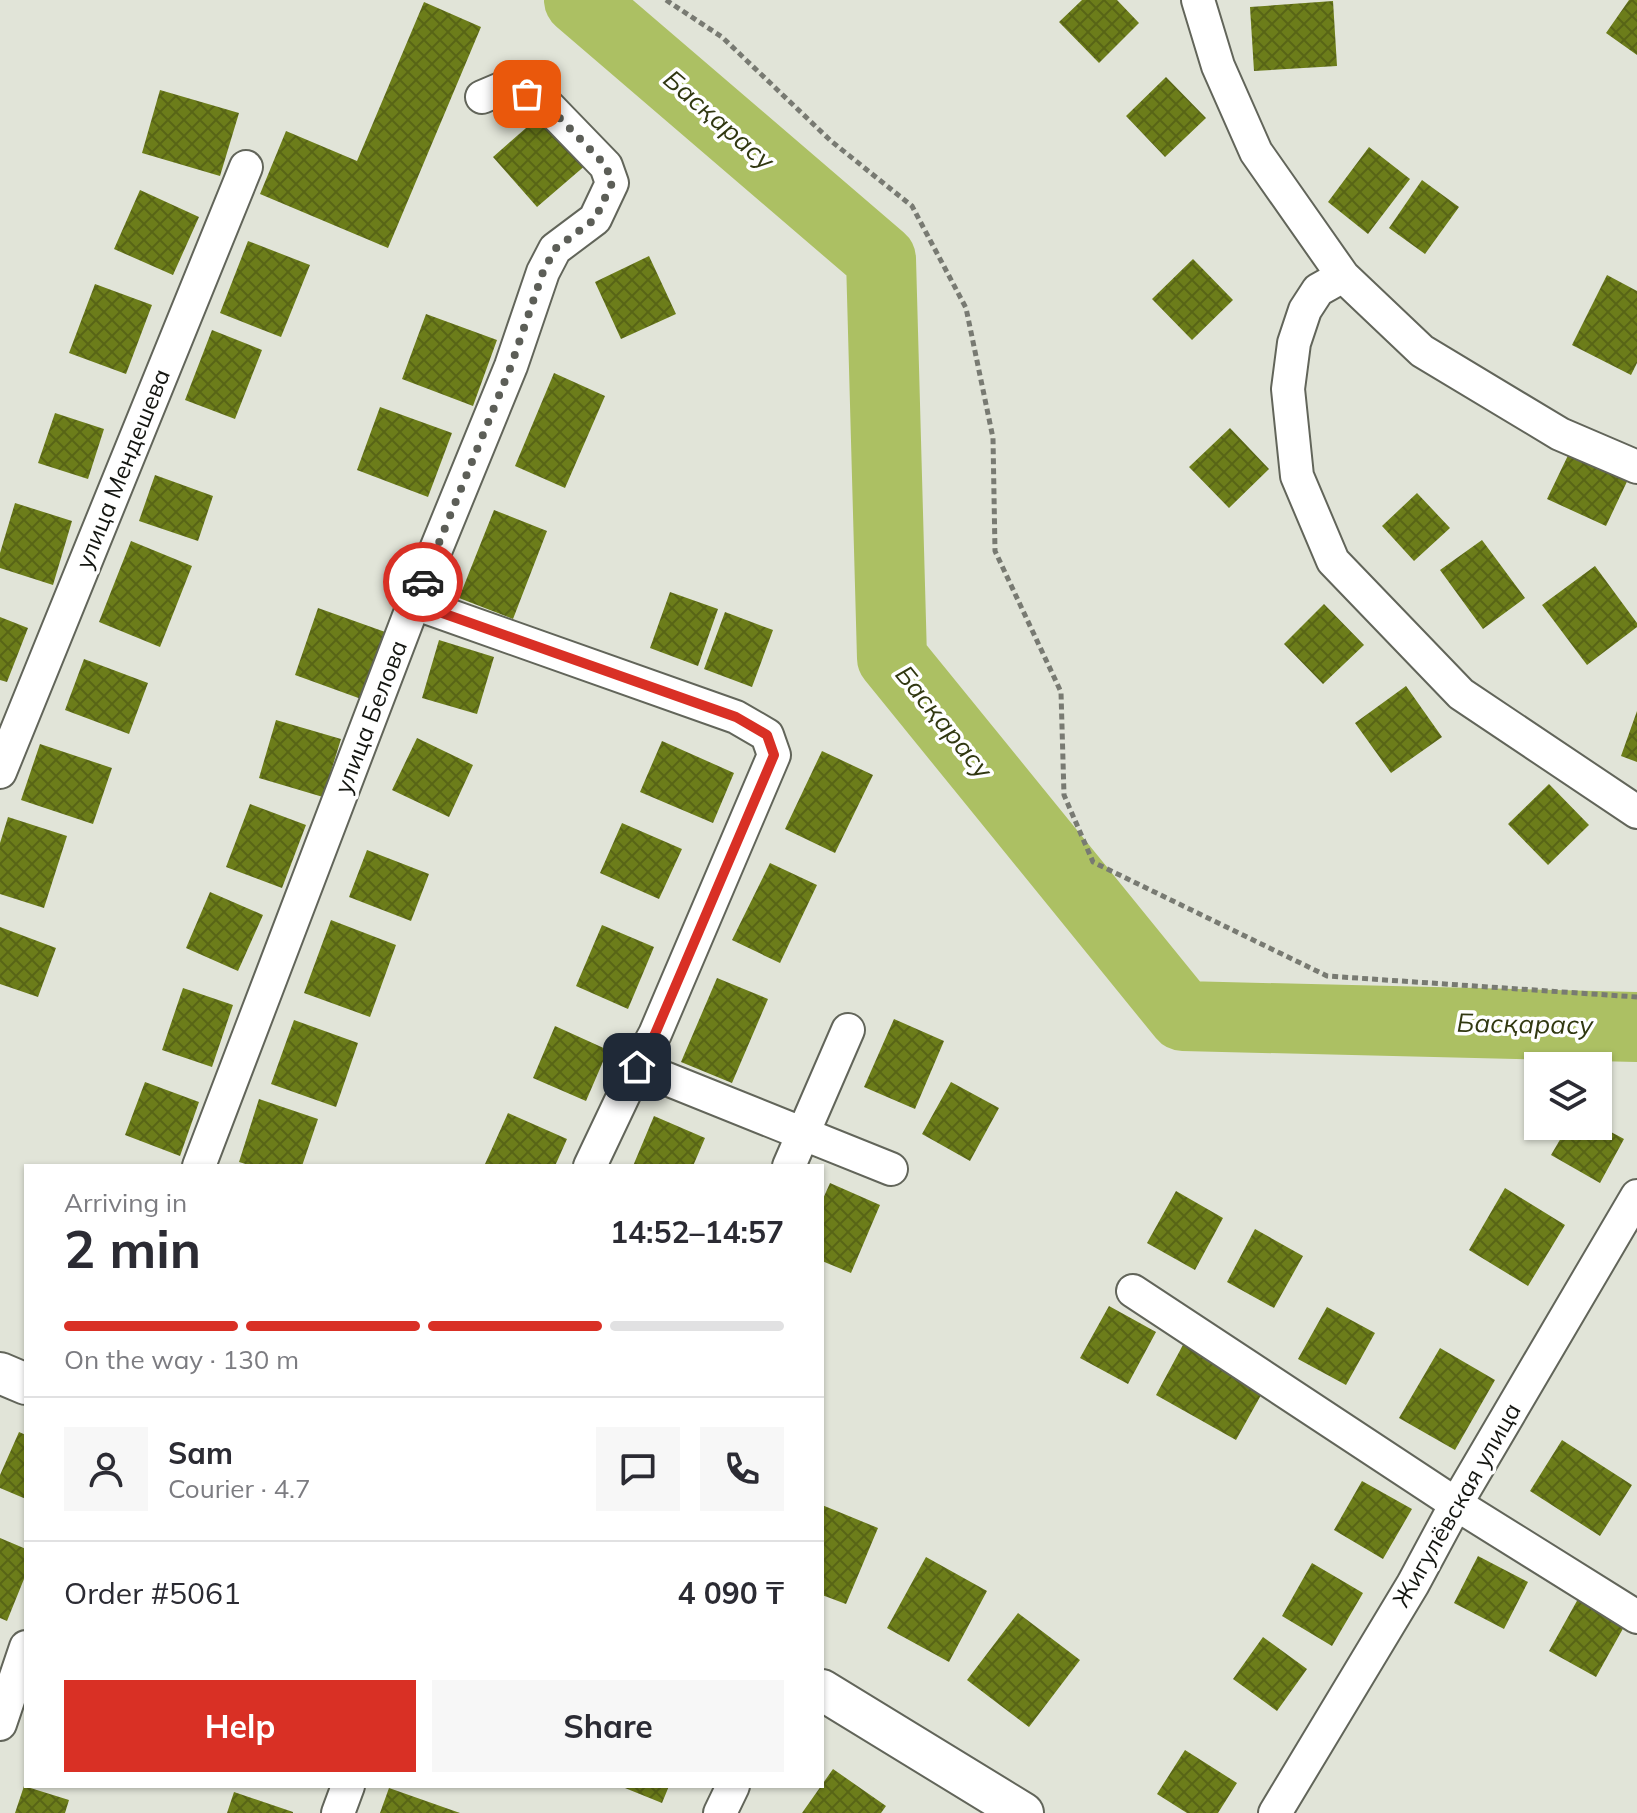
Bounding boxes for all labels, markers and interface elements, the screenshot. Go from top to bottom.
pin [493,60,561,128]
water label: Басқарасу [657,62,782,177]
icon: bag [505,72,549,116]
street label: улица Мендешева [68,364,176,573]
courier [383,542,463,622]
icon: car [401,560,445,604]
street label: улица Белова [327,636,413,798]
water label: Басқарасу [889,658,1001,786]
water label: Басқарасу [1456,1006,1594,1041]
pin [603,1033,671,1101]
icon: home [615,1045,659,1089]
map controls [1524,1052,1612,1140]
button: layers [1524,1052,1612,1140]
text: Arriving in [64,1186,187,1219]
text: 14:52–14:57 [610,1213,784,1251]
text: 2 min [64,1216,201,1281]
text: On the way · 130 m [64,1343,299,1376]
street label: Жигулёвская улица [1385,1397,1527,1612]
button: person [64,1427,148,1511]
button: chat [596,1427,680,1511]
button: phone [700,1427,784,1511]
text: Sam [168,1434,233,1472]
text: Courier · 4.7 [168,1472,311,1505]
text: Order #5061 [64,1574,241,1612]
text: 4 090 ₸ [678,1574,784,1612]
button: Help [64,1680,416,1772]
button: Share [432,1680,784,1772]

